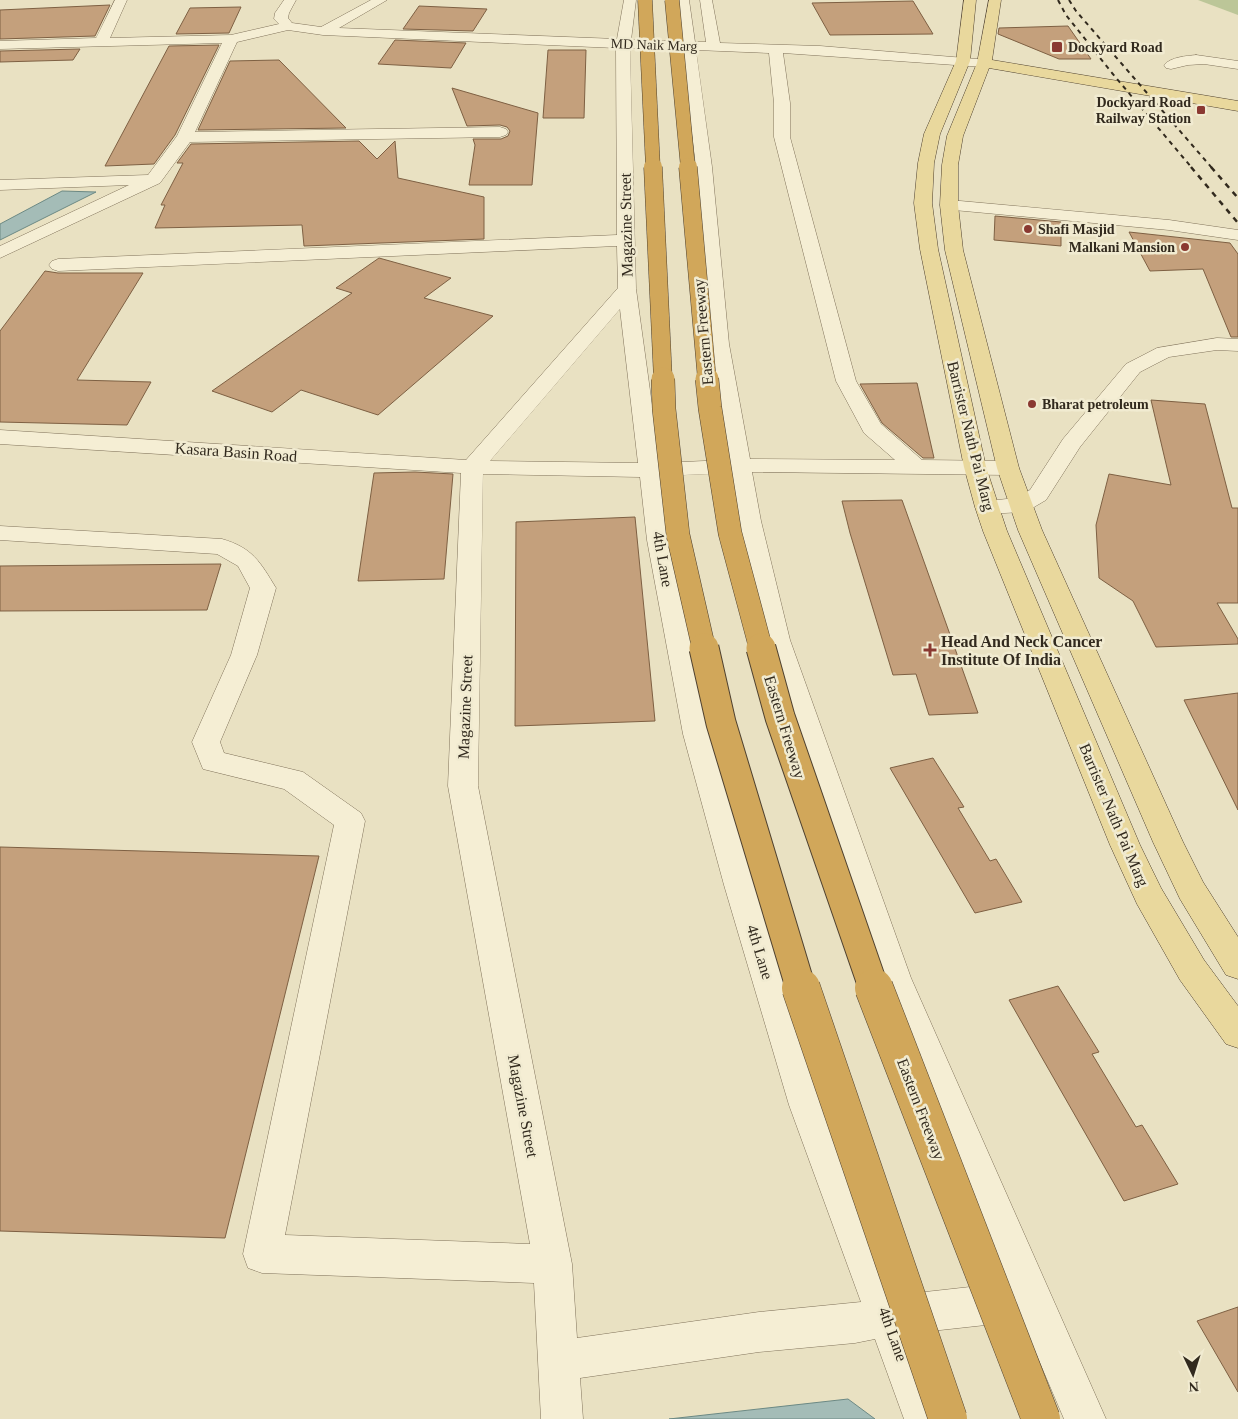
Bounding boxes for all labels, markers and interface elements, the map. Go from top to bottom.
street label: MD Naik Marg [610,36,698,54]
marker: Dockyard Road [1050,40,1064,54]
place label: Dockyard Road [1068,40,1163,55]
place label: Dockyard Road Railway Station [1096,95,1191,126]
marker: Dockyard Road Railway Station [1195,104,1207,116]
street label: Magazine Street [617,172,636,277]
place label: Shafi Masjid [1038,222,1115,237]
marker: Shafi Masjid [1022,223,1034,235]
place label: Malkani Mansion [1069,240,1175,255]
marker: Malkani Mansion [1179,241,1191,253]
street label: Eastern Freeway [690,278,717,386]
street label: Barrister Nath Pai Marg [943,359,998,513]
place label: Bharat petroleum [1042,397,1149,412]
marker: Bharat petroleum [1026,398,1038,410]
street label: Kasara Basin Road [174,439,298,465]
street label: 4th Lane [650,530,676,588]
place label: Head And Neck Cancer Institute Of India [941,633,1102,668]
marker: Head And Neck Cancer Institute Of India [923,643,937,657]
street label: Magazine Street [455,654,476,760]
street label: Eastern Freeway [760,673,809,781]
street label: Barrister Nath Pai Marg [1075,741,1152,890]
street label: 4th Lane [744,923,776,981]
street label: Magazine Street [504,1053,541,1160]
street label: Eastern Freeway [893,1056,948,1162]
street label: 4th Lane [875,1305,911,1363]
north arrow [1168,1349,1218,1399]
text: N [1188,1379,1199,1394]

